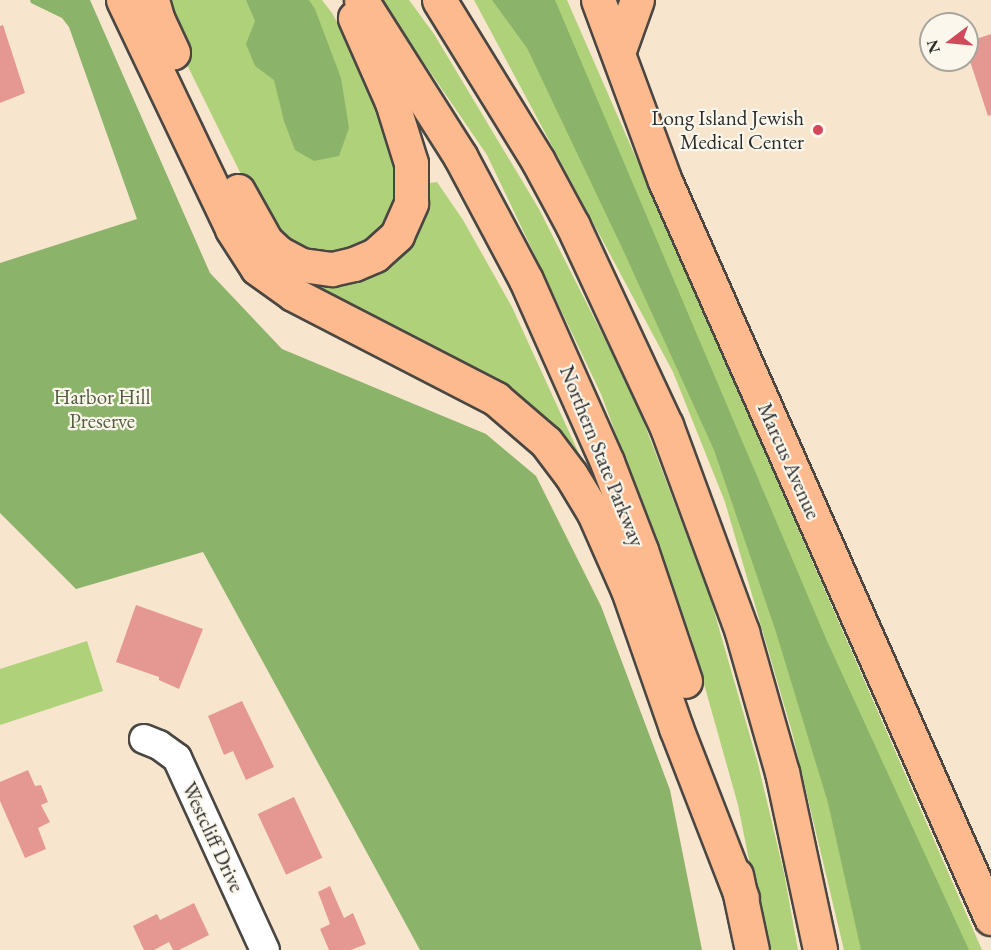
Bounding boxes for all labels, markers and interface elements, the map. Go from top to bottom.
north arrow [919,12,979,72]
text: N [921,37,945,56]
place label: Long Island Jewish Medical Center [651,105,804,155]
marker: Long Island Jewish Medical Center [809,121,827,139]
street label: Northern State Parkway [554,362,650,550]
park label: Harbor Hill Preserve [53,384,151,434]
street label: Marcus Avenue [752,399,826,523]
street label: Westcliff Drive [177,778,249,896]

